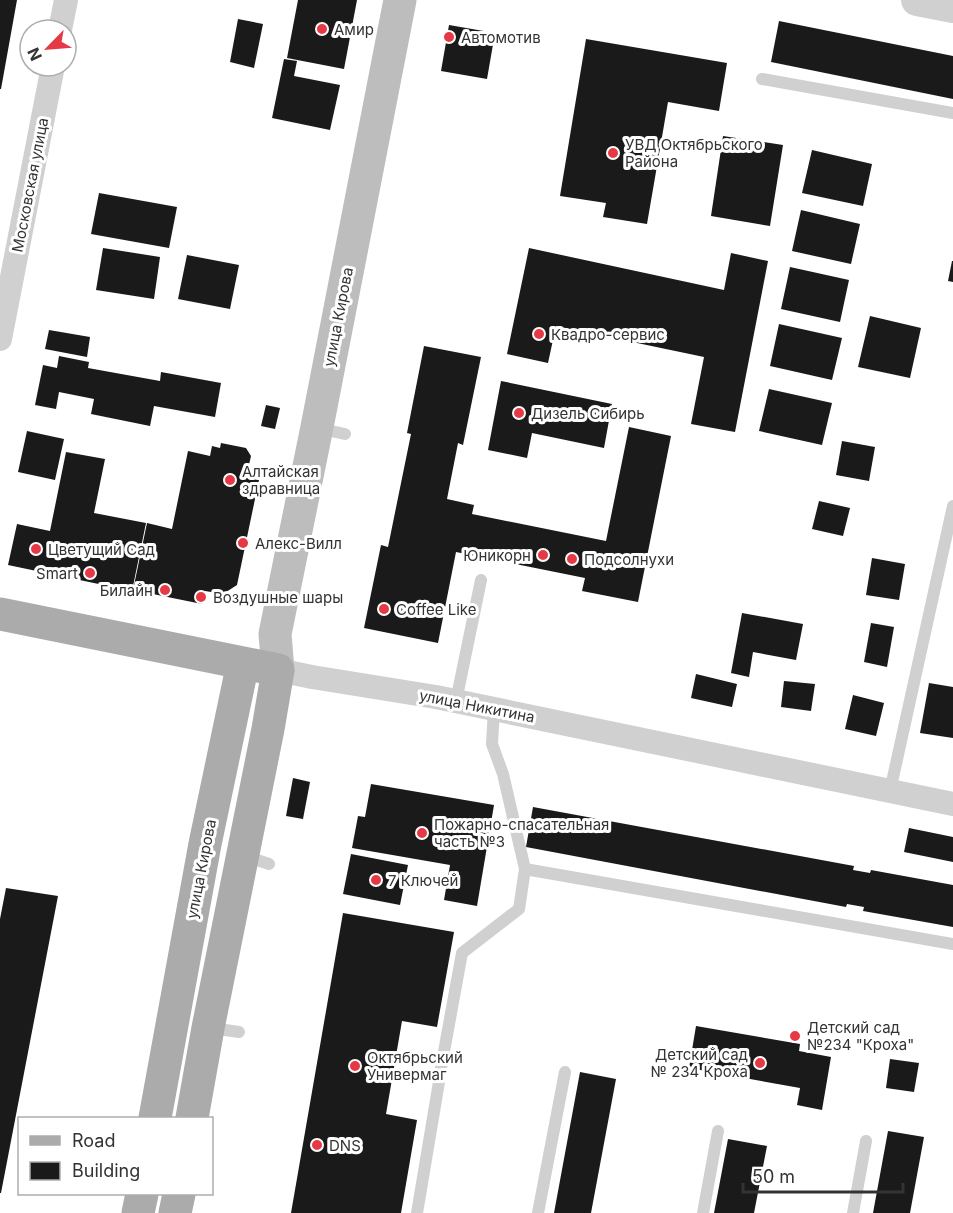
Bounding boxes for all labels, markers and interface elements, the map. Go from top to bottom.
north arrow [18,18,78,78]
place label: Амир [334,20,374,39]
marker: Амир [315,22,329,36]
place label: Автомотив [461,28,541,47]
marker: Автомотив [442,30,456,44]
text: N [23,45,46,64]
street label: Московская улица [8,116,52,254]
place label: УВД Октябрьского Района [625,135,763,171]
marker: УВД Октябрьского Района [606,146,620,160]
street label: улица Кирова [319,266,357,368]
place label: Квадро-сервис [551,325,665,344]
marker: Квадро-сервис [532,327,546,341]
place label: Дизель Сибирь [531,404,645,423]
marker: Дизель Сибирь [512,406,526,420]
place label: Алтайская здравница [242,462,320,498]
marker: Алтайская здравница [223,473,237,487]
place label: Алекс-Вилл [255,534,342,553]
marker: Алекс-Вилл [236,536,250,550]
place label: Цветущий Сад [48,540,155,559]
marker: Цветущий Сад [29,542,43,556]
place label: Юникорн [463,546,531,565]
marker: Юникорн [536,548,550,562]
place label: Подсолнухи [584,550,674,569]
marker: Подсолнухи [565,552,579,566]
place label: Smart [36,564,78,583]
marker: Smart [83,566,97,580]
place label: Билайн [100,581,153,600]
marker: Билайн [158,583,172,597]
place label: Воздушные шары [213,588,343,607]
marker: Воздушные шары [194,590,208,604]
place label: Coffee Like [396,600,477,619]
marker: Coffee Like [377,602,391,616]
street label: улица Никитина [418,685,536,727]
place label: Пожарно-спасательная часть №3 [434,815,609,851]
street label: улица Кирова [182,818,220,920]
marker: Пожарно-спасательная часть №3 [415,826,429,840]
place label: 7 Ключей [388,871,458,890]
marker: 7 Ключей [369,873,383,887]
place label: Детский сад №234 "Кроха" [807,1018,914,1054]
marker: Детский сад №234 "Кроха" [788,1029,802,1043]
place label: Детский сад № 234 Кроха [651,1045,748,1081]
place label: Октябрьский Универмаг [367,1048,463,1084]
marker: Детский сад № 234 Кроха [753,1056,767,1070]
marker: Октябрьский Универмаг [348,1059,362,1073]
legend [18,1117,213,1195]
text: Road [72,1130,115,1151]
place label: DNS [329,1136,361,1155]
marker: DNS [310,1138,324,1152]
scale bar [743,1156,904,1194]
text: Building [72,1160,140,1181]
text: 50 m [752,1166,795,1187]

